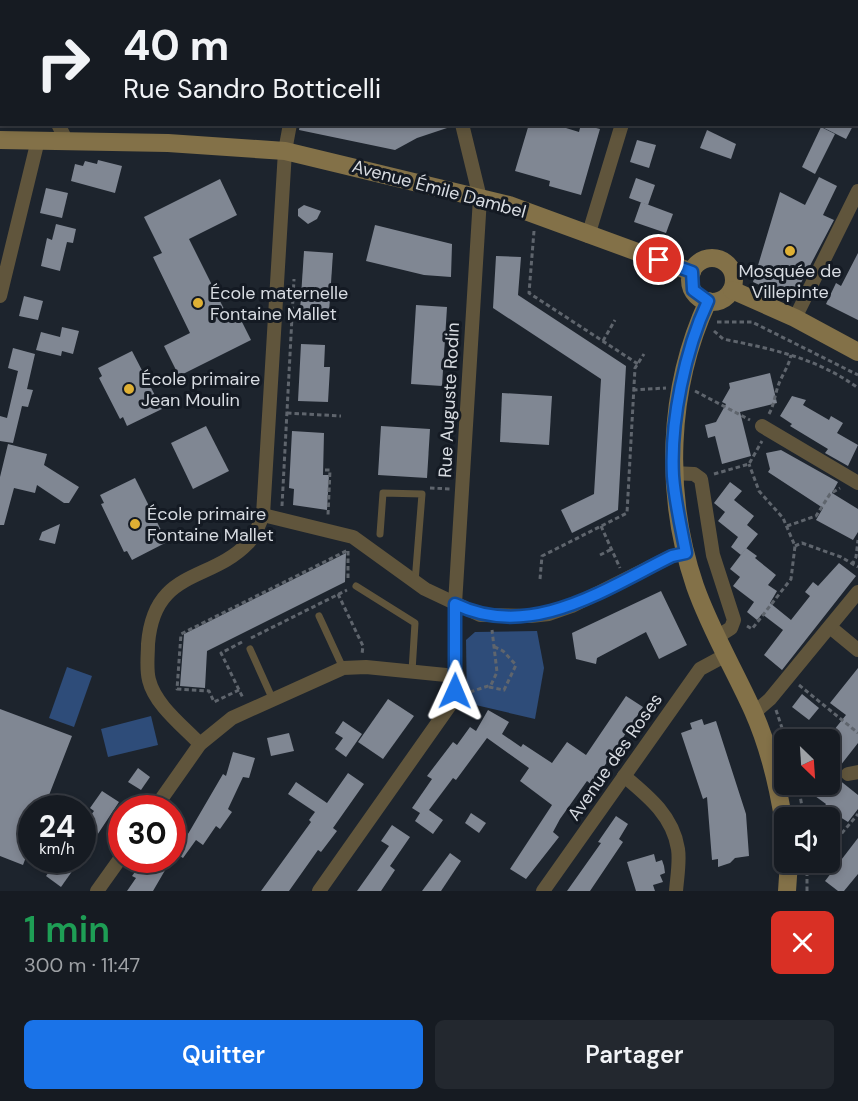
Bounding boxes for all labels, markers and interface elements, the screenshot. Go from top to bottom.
text: 40 m [123,18,229,73]
icon: right [24,24,102,102]
text: Rue Sandro Botticelli [123,71,381,106]
street label: Avenue Émile Dambel [349,154,529,224]
pin [633,234,684,285]
icon: arrive [642,243,675,276]
marker: Mosquée de Villepinte [783,244,797,258]
place label: Mosquée de Villepinte [738,259,842,304]
place label: École maternelle Fontaine Mallet [210,281,348,326]
marker: École maternelle Fontaine Mallet [191,296,205,310]
street label: Rue Auguste Rodin [433,322,465,478]
place label: École primaire Jean Moulin [141,367,260,412]
marker: École primaire Jean Moulin [122,382,136,396]
place label: École primaire Fontaine Mallet [147,502,274,547]
marker: École primaire Fontaine Mallet [128,517,142,531]
position arrow [423,659,487,723]
street label: Avenue des Roses [562,689,668,825]
north arrow [774,729,840,795]
map controls [774,729,840,873]
speed limit sign: 30 [108,795,186,873]
text: 24 [39,807,75,846]
button: sound [774,807,840,873]
text: km/h [39,839,75,859]
text: 1 min [24,906,110,953]
button: close [771,911,834,974]
text: 300 m · 11:47 [24,952,140,978]
button: Quitter [24,1020,423,1089]
button: Partager [435,1020,834,1089]

